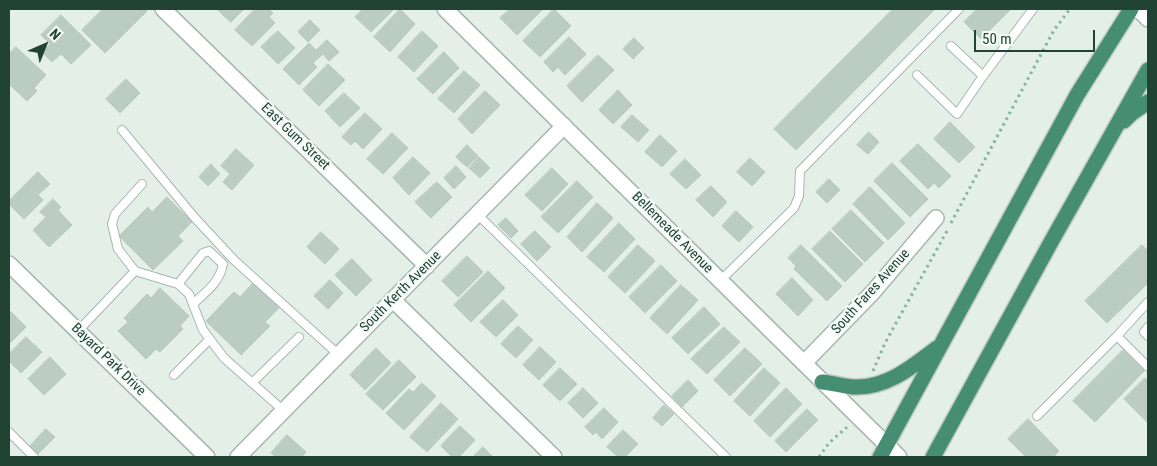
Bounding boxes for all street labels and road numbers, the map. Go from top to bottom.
street label: East Gum Street [257,100,333,174]
street label: Bellemeade Avenue [628,189,716,277]
street label: South Fares Avenue [828,246,914,338]
street label: South Kerth Avenue [357,248,445,336]
street label: Bayard Park Drive [67,320,149,400]

